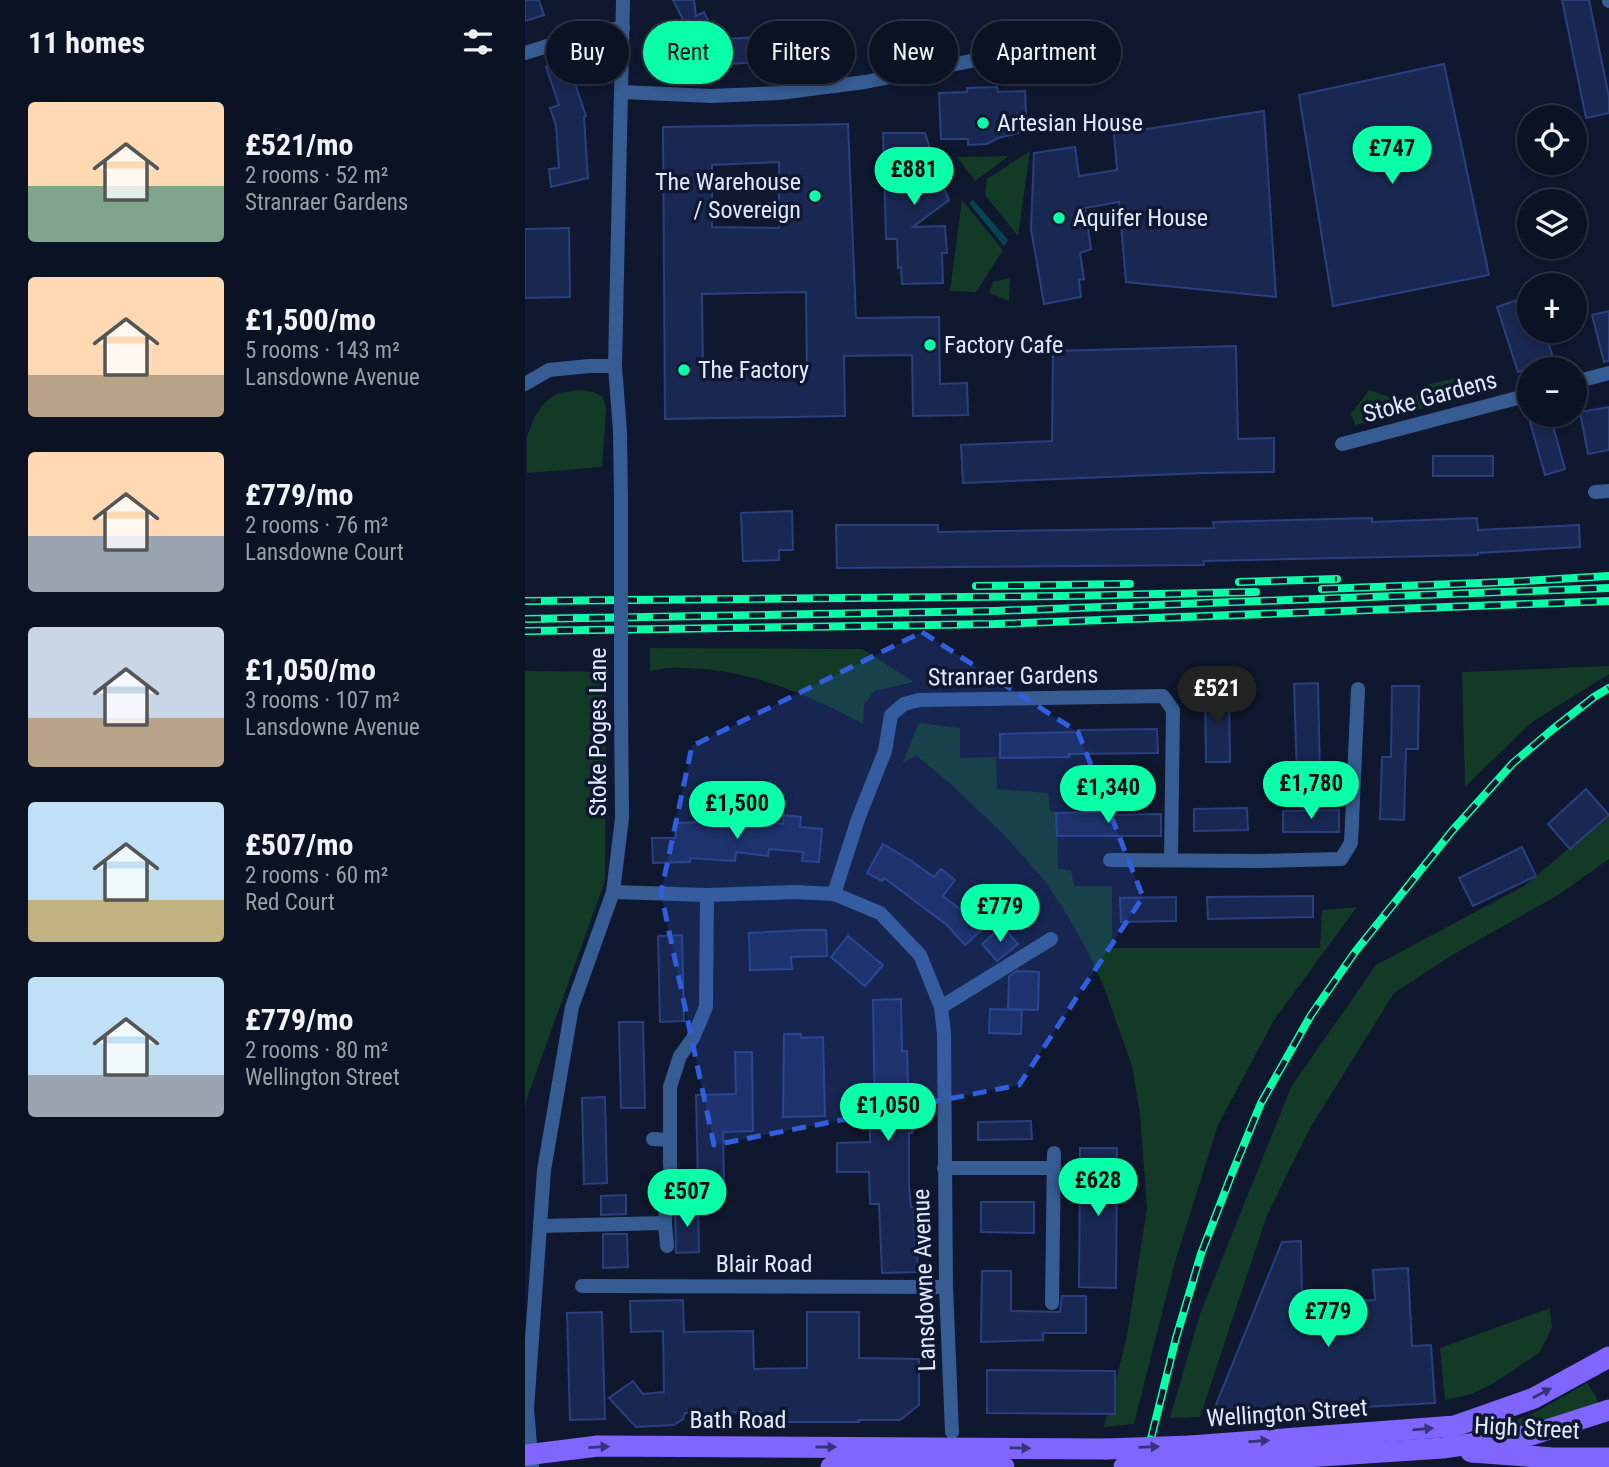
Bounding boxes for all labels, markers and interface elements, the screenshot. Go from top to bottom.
chip: Buy [546,21,629,84]
chip: Rent [643,21,733,84]
chip: Filters [747,21,855,84]
chip: New [869,21,958,84]
chip: Apartment [972,21,1121,84]
icon: filters [459,23,497,61]
text: 11 homes [28,25,145,60]
map controls [1517,105,1587,427]
button: locate [1517,105,1587,175]
place label: Artesian House [997,109,1143,137]
marker: Artesian House [975,115,991,131]
text: £521/mo [245,127,353,162]
pin: £747 [1351,127,1433,186]
icon: home [84,130,168,214]
text: £747 [1369,135,1415,162]
pin: £881 [873,148,955,207]
text: £881 [891,156,937,183]
text: 2 rooms · 52 m² [245,162,388,189]
place label: The Warehouse / Sovereign [655,168,801,224]
marker: The Warehouse / Sovereign [807,188,823,204]
text: Stranraer Gardens [245,189,408,216]
button: layers [1517,189,1587,259]
place label: Aquifer House [1073,204,1208,232]
marker: Aquifer House [1051,210,1067,226]
button: + [1517,273,1587,343]
text: £1,500/mo [245,302,376,337]
icon: home [84,305,168,389]
place label: Factory Cafe [944,331,1063,359]
text: 5 rooms · 143 m² [245,337,400,364]
marker: Factory Cafe [922,337,938,353]
place label: The Factory [698,356,809,384]
button: − [1517,357,1587,427]
marker: The Factory [676,362,692,378]
text: Lansdowne Avenue [245,364,420,391]
street label: Stoke Gardens [1360,366,1500,428]
text: £779/mo [245,477,353,512]
icon: home [84,480,168,564]
text: 2 rooms · 76 m² [245,512,388,539]
text: Lansdowne Court [245,539,404,566]
street label: Stoke Poges Lane [584,647,612,817]
text: £1,050/mo [245,652,376,687]
icon: home [84,655,168,739]
street label: Stranraer Gardens [928,661,1098,691]
pin: £521 [1176,666,1258,726]
text: £521 [1194,675,1240,702]
text: 3 rooms · 107 m² [245,687,400,714]
text: Lansdowne Avenue [245,714,420,741]
pin: £1,780 [1254,762,1368,821]
pin: £1,340 [1051,766,1165,825]
text: £1,780 [1279,770,1343,797]
text: £1,340 [1076,774,1140,801]
pin: £1,500 [680,782,794,841]
text: £1,500 [705,790,769,817]
text: £507/mo [245,827,353,862]
icon: home [84,830,168,914]
text: 2 rooms · 60 m² [245,862,388,889]
pin: £779 [959,884,1041,944]
text: Red Court [245,889,335,916]
text: £779 [977,893,1023,920]
text: £779/mo [245,1002,353,1037]
icon: home [84,1005,168,1089]
text: 2 rooms · 80 m² [245,1037,388,1064]
text: Wellington Street [245,1064,400,1091]
pin: £1,050 [831,1084,945,1143]
text: £1,050 [856,1092,920,1119]
pin: £628 [1057,1158,1139,1218]
text: £628 [1075,1167,1121,1194]
pin: £507 [646,1170,728,1229]
text: £507 [664,1178,710,1205]
street label: Lansdowne Avenue [907,1188,941,1372]
street label: Blair Road [716,1250,812,1278]
pin: £779 [1287,1290,1369,1349]
text: £779 [1305,1298,1351,1325]
one-way arrow [1532,1388,1552,1399]
street label: Wellington Street [1206,1393,1368,1433]
street label: Bath Road [690,1406,786,1434]
street label: High Street [1474,1411,1580,1445]
one-way arrow [1412,1423,1434,1434]
one-way arrow [1249,1435,1271,1446]
one-way arrow [588,1441,610,1452]
one-way arrow [815,1441,837,1453]
one-way arrow [1010,1442,1032,1454]
one-way arrow [1138,1442,1160,1453]

